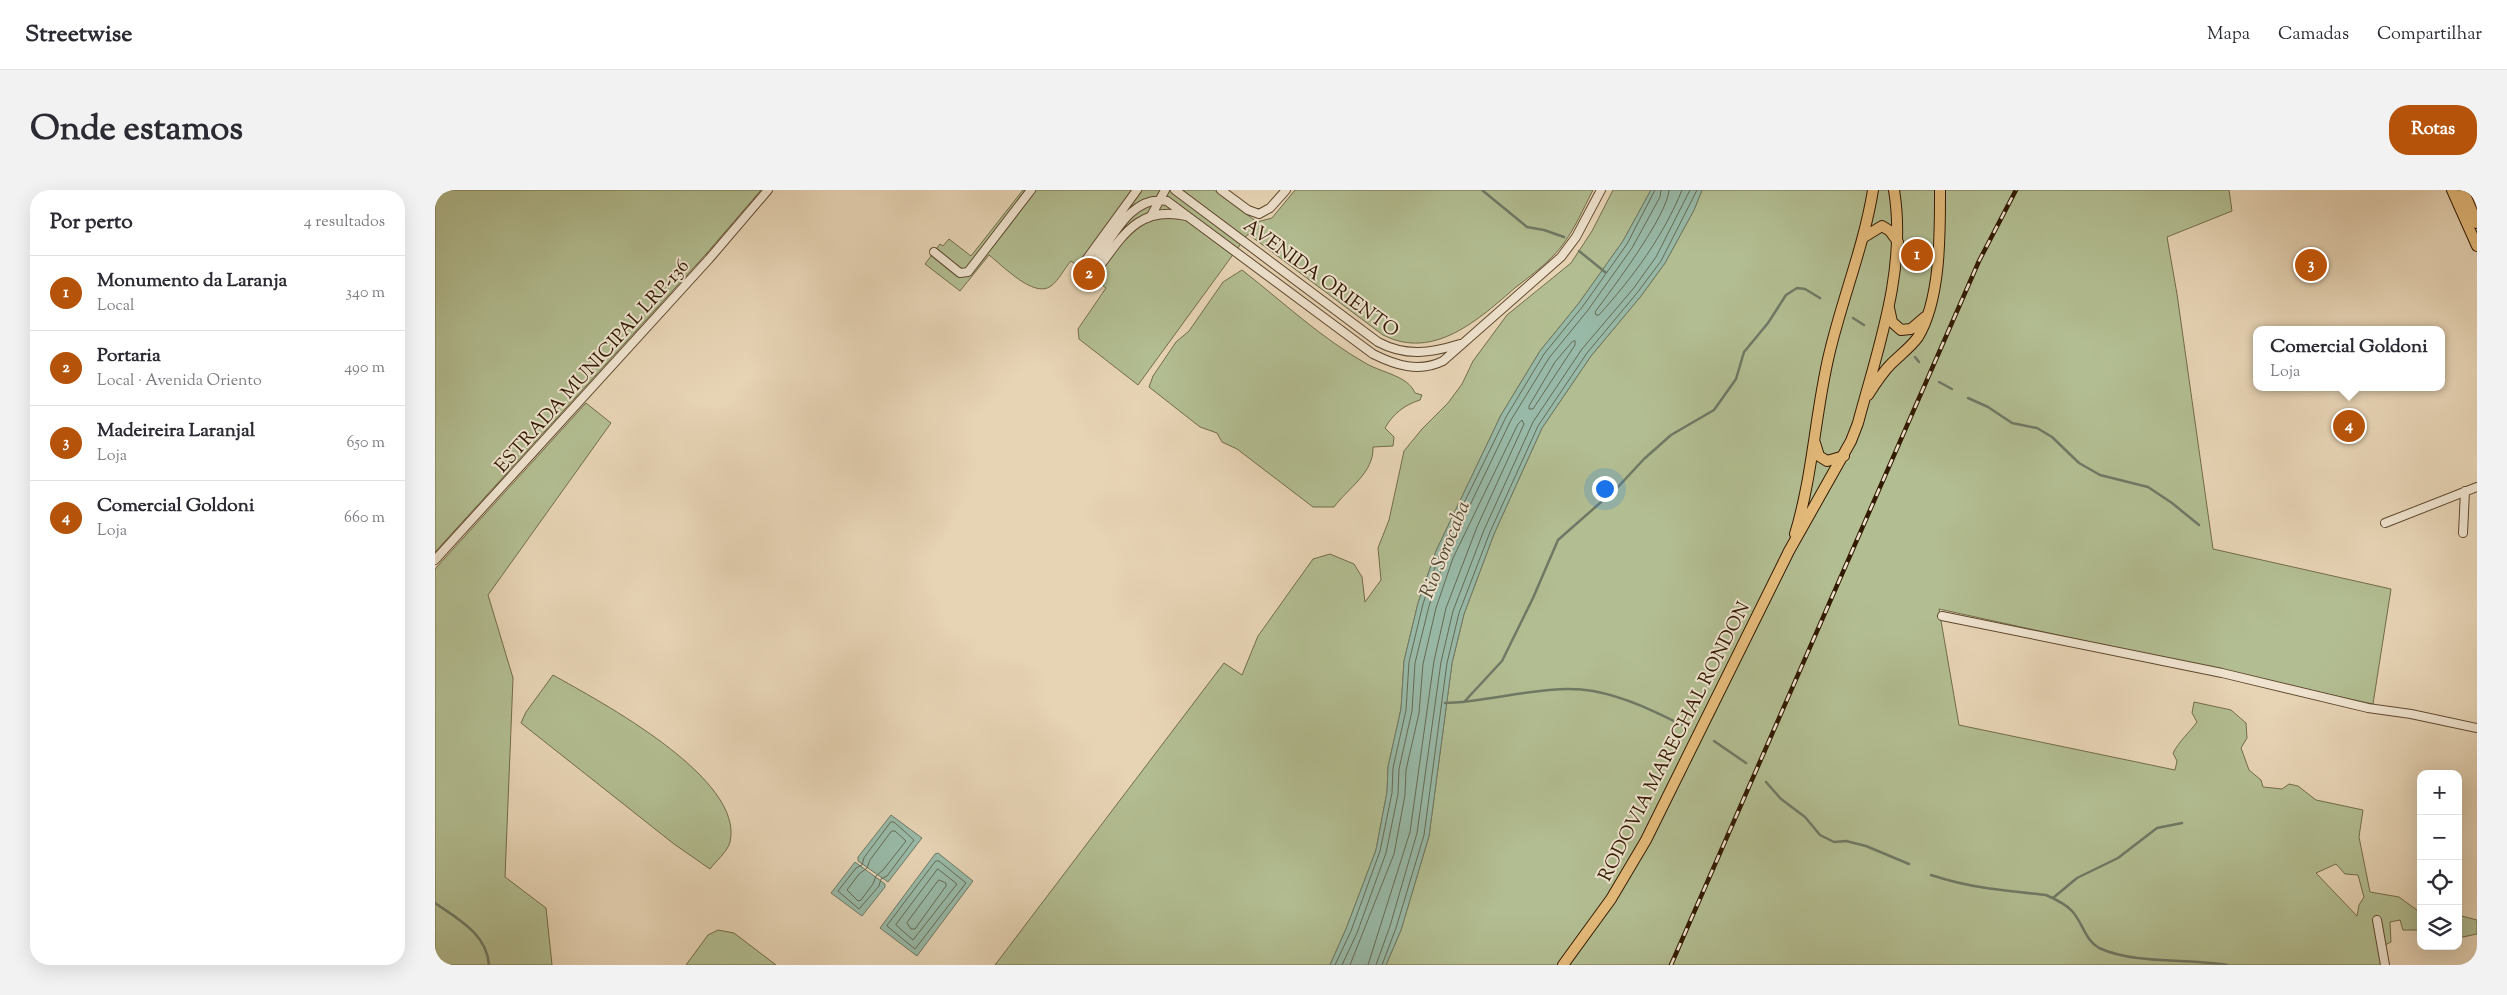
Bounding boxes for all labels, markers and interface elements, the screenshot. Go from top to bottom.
text: Streetwise [25,18,132,52]
text: Mapa [2207,22,2250,48]
text: Camadas [2278,22,2349,48]
text: Compartilhar [2377,22,2482,48]
text: Onde estamos [30,105,243,156]
button: Rotas [2389,105,2477,155]
text: Por perto [50,208,133,238]
text: 4 resultados [304,211,385,234]
street label: AVENIDA ORIENTO [1237,213,1404,345]
pin: 1 [1901,236,1933,274]
pin: 3 [2295,246,2327,284]
street label: ESTRADA MUNICIPAL LRP-136 [489,254,696,479]
pin: 2 [1073,255,1105,293]
text: Monumento da Laranja [97,268,287,295]
text: 1 [63,282,69,305]
text: 340 m [346,282,385,305]
text: Local [97,295,134,318]
popup [2253,326,2445,391]
text: Comercial Goldoni [2270,334,2428,361]
text: Portaria [97,343,161,370]
text: 2 [62,357,70,380]
text: 490 m [344,357,385,380]
text: Loja [2270,361,2300,384]
text: Local · Avenida Oriento [97,370,262,393]
pin: 4 [2333,407,2365,445]
text: Madeireira Laranjal [97,418,255,445]
text: 3 [63,432,69,455]
text: 650 m [346,432,385,455]
text: Loja [97,445,127,468]
your location [1592,476,1618,502]
text: Comercial Goldoni [97,493,254,520]
water label: Rio Sorocaba [1414,497,1479,603]
text: 4 [62,507,70,530]
text: 660 m [344,507,385,530]
text: Loja [97,520,127,543]
street label: RODOVIA MARECHAL RONDON [1593,598,1758,887]
map controls [2417,770,2462,950]
button: + [2417,770,2462,815]
button: − [2417,815,2462,860]
button: locate [2417,860,2462,905]
button: layers [2417,905,2462,950]

